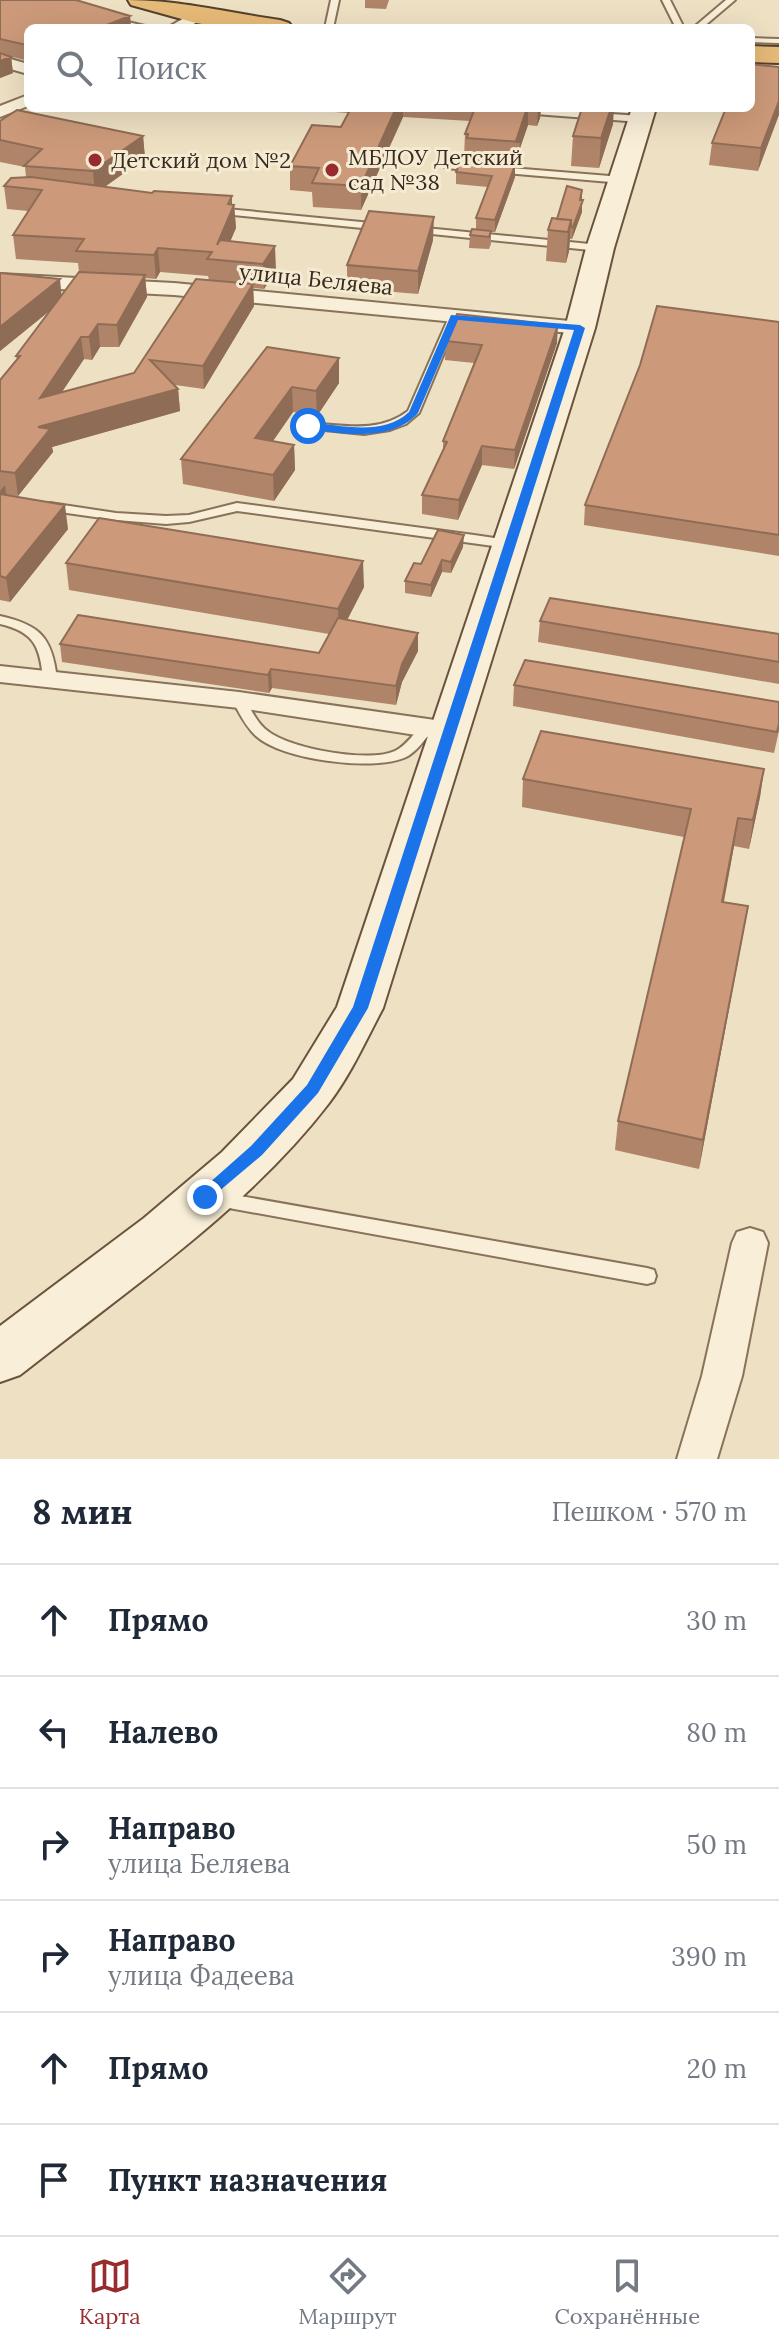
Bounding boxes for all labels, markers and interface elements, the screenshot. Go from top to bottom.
search box [24,24,755,112]
icon: search [52,46,96,90]
text: Поиск [116,49,207,87]
place label: МБДОУ Детский сад №38 [348,143,523,196]
place label: Детский дом №2 [111,146,291,174]
marker: Детский дом №2 [86,151,104,169]
marker: МБДОУ Детский сад №38 [323,161,341,179]
street label: улица Беляева [238,257,394,301]
route start [290,408,326,444]
route end [187,1179,223,1215]
text: 8 мин [32,1490,133,1533]
text: Пешком · 570 m [551,1495,747,1528]
icon: ahead [32,1598,76,1642]
text: Прямо [108,1601,209,1639]
text: 30 m [686,1604,747,1637]
icon: left [32,1710,76,1754]
text: Налево [108,1713,218,1751]
text: 80 m [686,1716,747,1749]
text: Направо [108,1809,236,1847]
icon: right [32,1822,76,1866]
text: 50 m [687,1828,747,1861]
text: улица Беляева [108,1847,290,1880]
text: Направо [108,1921,236,1959]
icon: right [32,1934,76,1978]
text: 390 m [671,1940,747,1973]
text: улица Фадеева [108,1959,295,1992]
icon: ahead [32,2046,76,2090]
text: Прямо [108,2049,209,2087]
text: 20 m [687,2052,747,2085]
icon: arrive [32,2158,76,2202]
text: Пункт назначения [108,2161,387,2199]
tab: Карта [79,2254,141,2330]
tab: Маршрут [298,2254,397,2330]
tab: Сохранённые [554,2254,700,2330]

